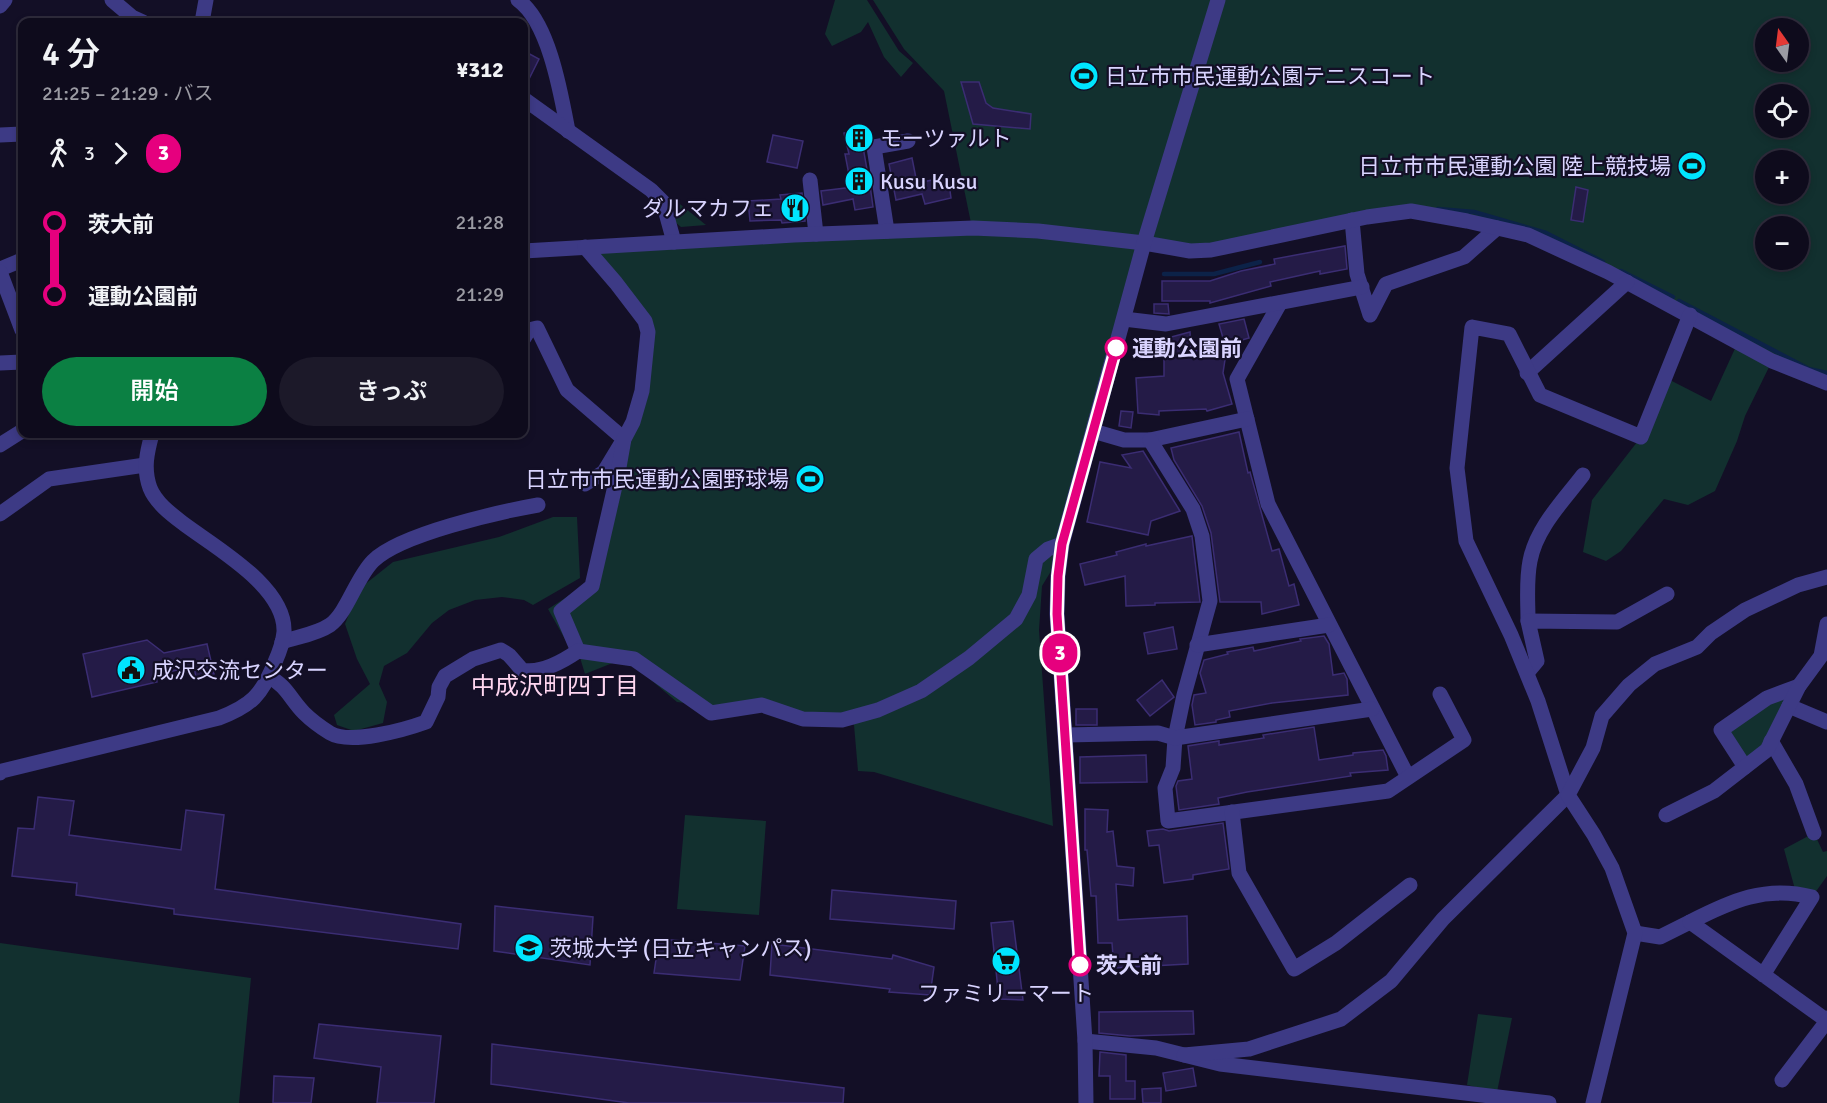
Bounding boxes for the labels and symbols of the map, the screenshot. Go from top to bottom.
north arrow [1755,18,1809,72]
sports icon: 日立市市民運動公園テニスコート [1068,60,1100,92]
place label: 日立市市民運動公園テニスコート [1105,63,1435,90]
building icon: モーツァルト [843,122,875,154]
place label: モーツァルト [880,125,1012,152]
sports icon: 日立市市民運動公園 陸上競技場 [1676,150,1708,182]
place label: 日立市市民運動公園 陸上競技場 [1358,153,1671,180]
building icon: Kusu Kusu [843,165,875,197]
place label: Kusu Kusu [880,168,978,195]
restaurant icon: ダルマカフェ [779,192,811,224]
place label: ダルマカフェ [642,195,774,222]
place label: 運動公園前 [1132,335,1242,362]
marker: 運動公園前 [1105,337,1127,359]
sports icon: 日立市市民運動公園野球場 [794,463,826,495]
place label: 日立市市民運動公園野球場 [525,466,789,493]
line badge: 3 [1040,634,1080,672]
public building icon: 成沢交流センター [115,654,147,686]
place label: 成沢交流センター [152,657,328,684]
district label: 中成沢町四丁目 [471,671,639,701]
school or university icon: 茨城大学 (日立キャンパス) [513,932,545,964]
place label: 茨城大学 (日立キャンパス) [550,935,811,962]
supermarket icon: ファミリーマート [990,945,1022,977]
place label: 茨大前 [1096,952,1162,979]
marker: 茨大前 [1069,954,1091,976]
place label: ファミリーマート [918,980,1094,1007]

